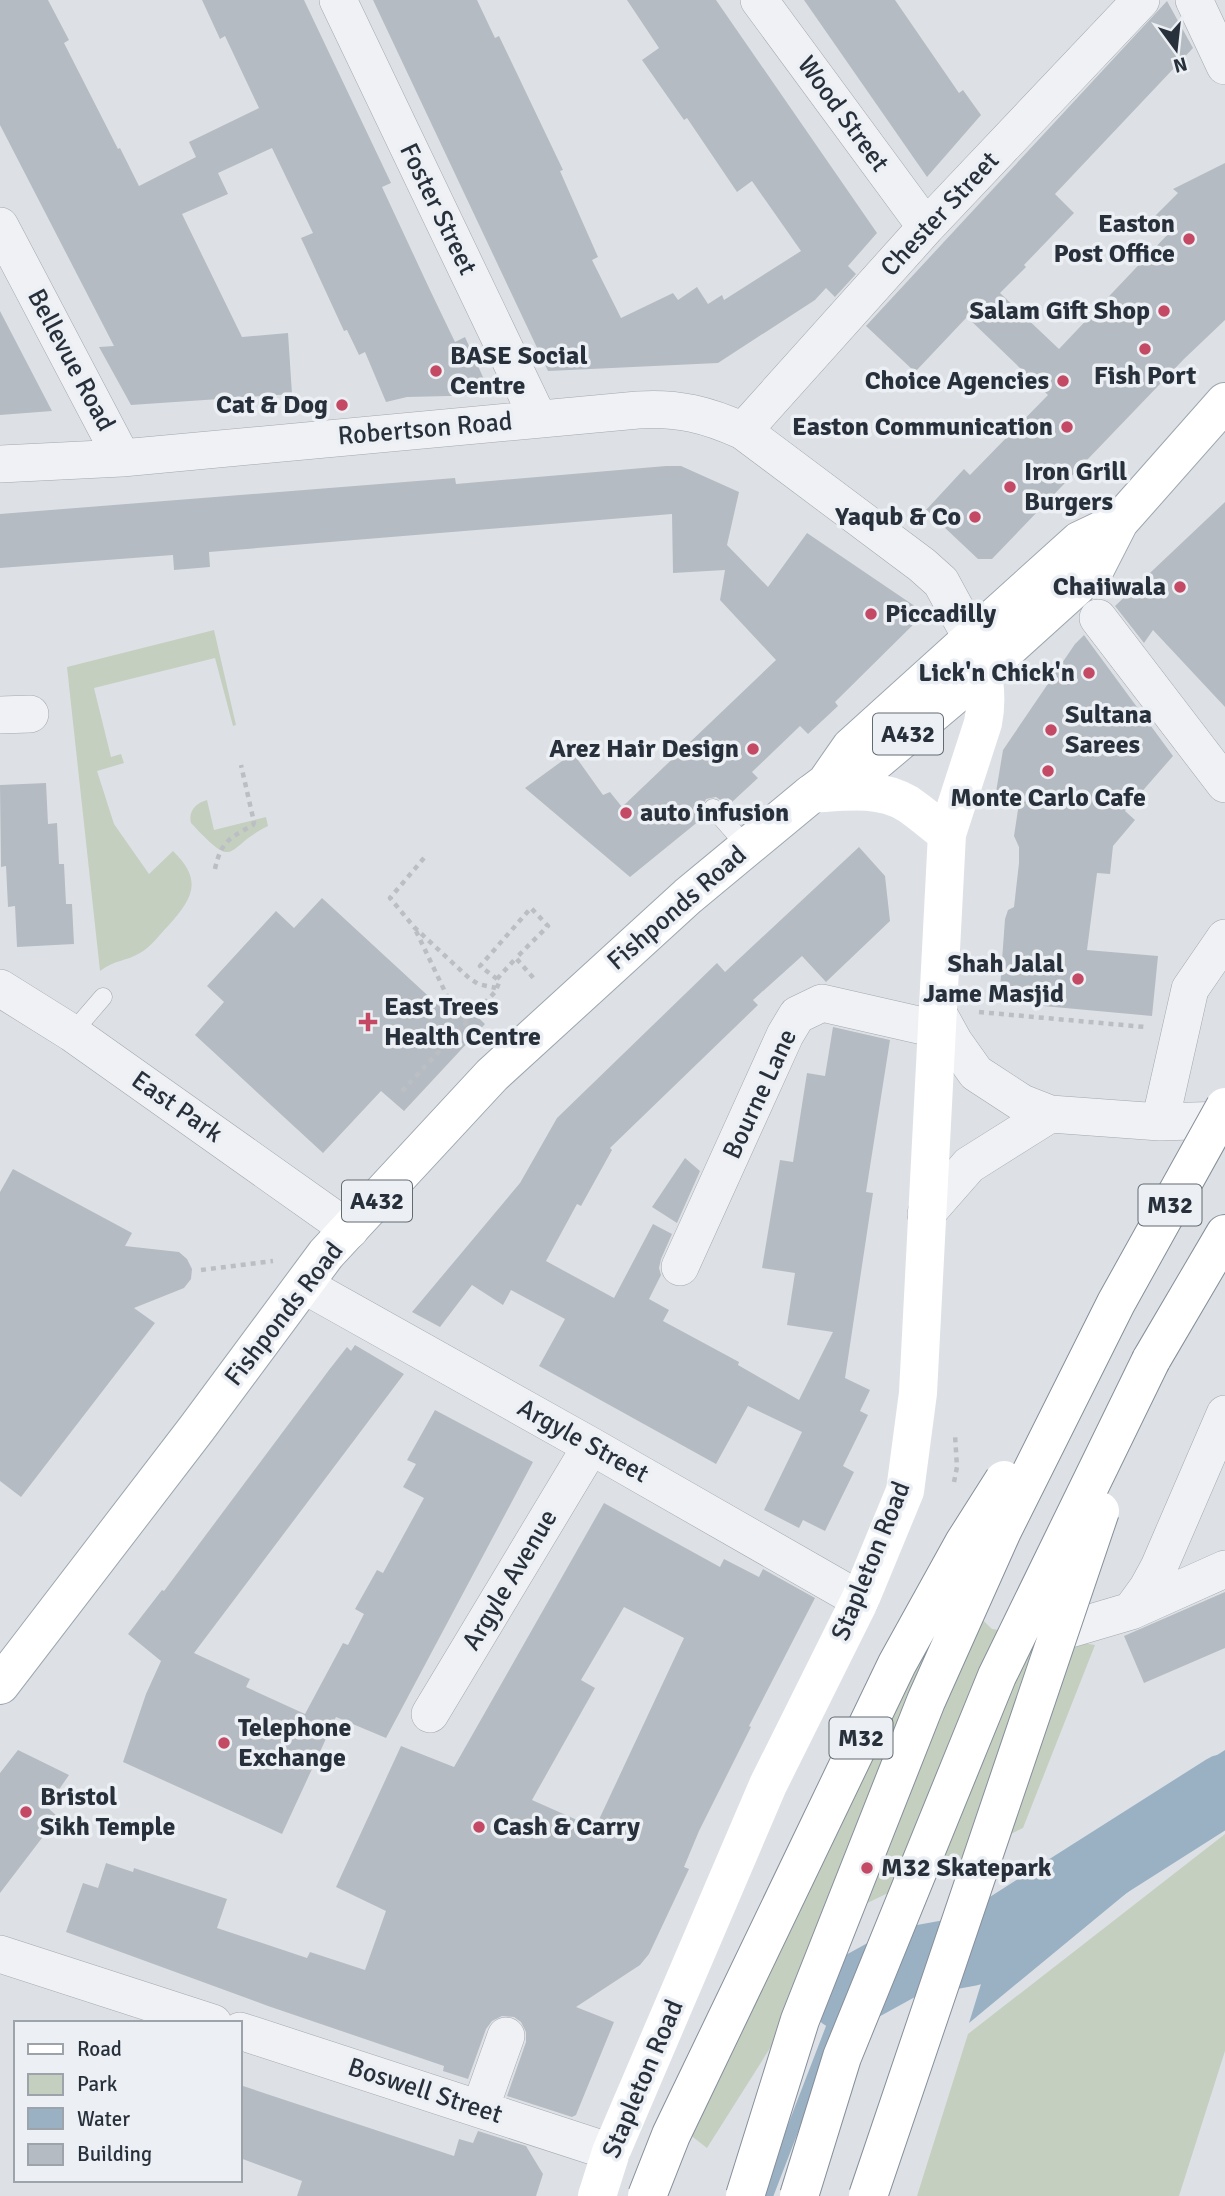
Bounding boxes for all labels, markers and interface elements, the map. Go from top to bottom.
north arrow [1141,14,1211,84]
street label: Wood Street [790,50,896,178]
text: N [1171,51,1190,78]
street label: Foster Street [392,138,484,280]
street label: Chester Street [874,145,1006,283]
place label: Easton Post Office [1053,208,1175,270]
marker: Easton Post Office [1181,231,1197,247]
street label: Bellevue Road [20,283,122,437]
place label: Salam Gift Shop [970,295,1150,327]
marker: Salam Gift Shop [1156,303,1172,319]
place label: BASE Social Centre [450,340,588,402]
marker: Fish Port [1137,341,1153,357]
place label: Fish Port [1094,360,1196,392]
marker: BASE Social Centre [428,363,444,379]
place label: Choice Agencies [865,365,1049,397]
marker: Choice Agencies [1055,373,1071,389]
place label: Cat & Dog [216,389,328,421]
marker: Cat & Dog [334,397,350,413]
street label: Robertson Road [336,405,514,453]
place label: Easton Communication [792,411,1053,443]
marker: Easton Communication [1059,419,1075,435]
place label: Iron Grill Burgers [1024,456,1127,518]
marker: Iron Grill Burgers [1002,479,1018,495]
place label: Yaqub & Co [834,501,961,533]
marker: Yaqub & Co [967,509,983,525]
place label: Chaiiwala [1053,571,1166,603]
marker: Chaiiwala [1172,579,1188,595]
place label: Piccadilly [885,598,996,630]
marker: Piccadilly [863,606,879,622]
place label: Lick'n Chick'n [918,657,1075,689]
marker: Lick'n Chick'n [1081,665,1097,681]
place label: Sultana Sarees [1065,699,1152,761]
road number: A432 [873,714,943,754]
marker: Sultana Sarees [1043,722,1059,738]
place label: Arez Hair Design [549,733,739,765]
marker: Arez Hair Design [745,741,761,757]
marker: Monte Carlo Cafe [1040,763,1056,779]
place label: Monte Carlo Cafe [950,782,1146,814]
place label: auto infusion [640,797,789,829]
marker: auto infusion [618,805,634,821]
street label: Fishponds Road [601,839,753,977]
place label: Shah Jalal Jame Masjid [923,948,1064,1010]
marker: Shah Jalal Jame Masjid [1070,971,1086,987]
place label: East Trees Health Centre [384,991,541,1053]
marker: East Trees Health Centre [358,1012,378,1032]
street label: Bourne Lane [716,1024,804,1164]
street label: East Park [125,1064,229,1150]
road number: A432 [342,1181,412,1222]
road number: M32 [1138,1184,1202,1226]
street label: Fishponds Road [218,1236,350,1392]
street label: Argyle Street [512,1392,654,1490]
street label: Stapleton Road [825,1477,917,1645]
street label: Argyle Avenue [455,1504,565,1656]
place label: Telephone Exchange [238,1712,352,1774]
road number: M32 [830,1718,892,1758]
marker: Telephone Exchange [216,1735,232,1751]
place label: Bristol Sikh Temple [40,1781,175,1843]
marker: Bristol Sikh Temple [18,1804,34,1820]
place label: Cash & Carry [493,1811,640,1843]
marker: Cash & Carry [471,1819,487,1835]
place label: M32 Skatepark [881,1852,1052,1884]
marker: M32 Skatepark [859,1860,875,1876]
street label: Stapleton Road [595,1995,691,2163]
legend [14,2021,242,2182]
text: Road [77,2036,122,2062]
street label: Boswell Street [344,2051,506,2131]
text: Park [77,2071,118,2097]
text: Water [77,2106,130,2132]
text: Building [77,2141,152,2167]

